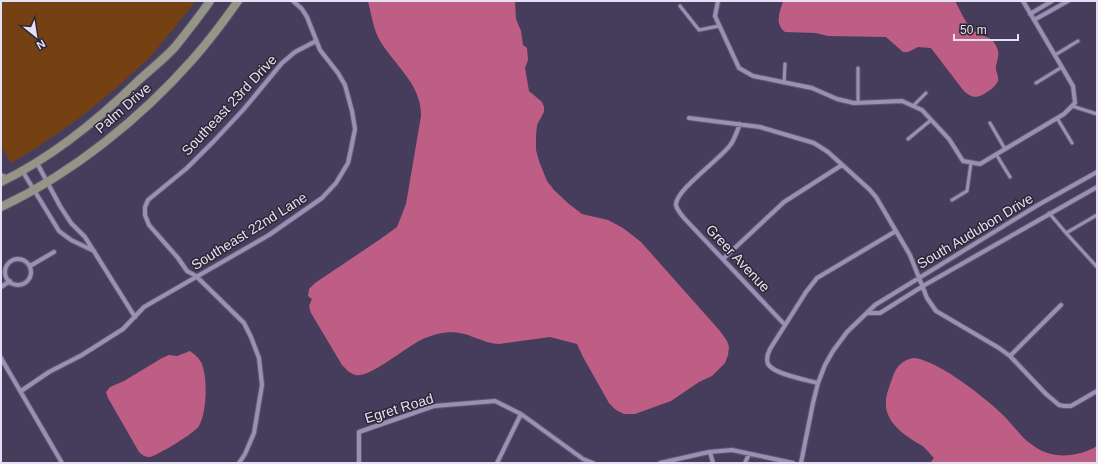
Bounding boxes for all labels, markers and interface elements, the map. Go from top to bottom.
north arrow [16,16,56,56]
scale bar [954,16,1018,42]
text: 50 m [960,23,987,37]
text: N [35,37,47,52]
street label: Southeast 23rd Drive [178,51,280,159]
street label: Palm Drive [92,79,154,136]
street label: Southeast 22nd Lane [188,189,310,273]
street label: South Audubon Drive [914,190,1036,272]
street label: Greer Avenue [703,221,773,295]
street label: Egret Road [363,390,435,426]

